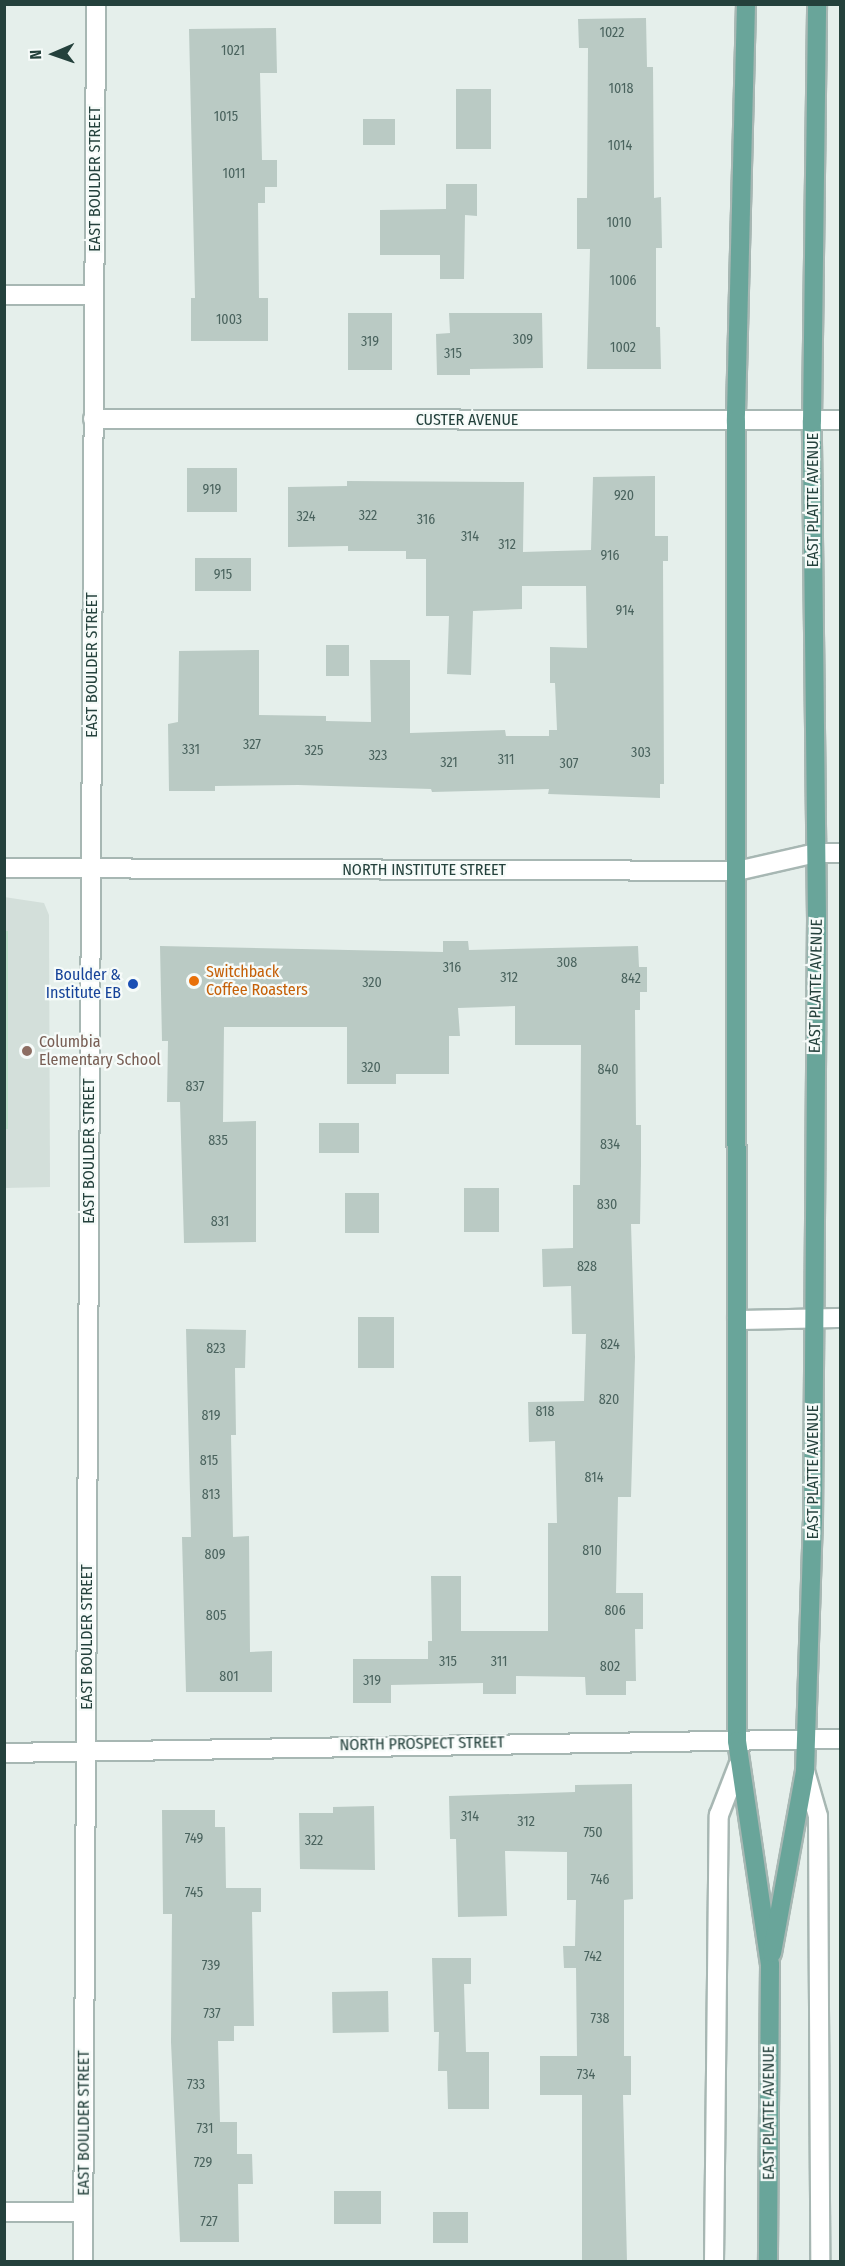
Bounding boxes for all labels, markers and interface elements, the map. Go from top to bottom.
north arrow [24,24,84,84]
house number: 1022 [600,25,624,41]
house number: 1021 [221,43,245,59]
text: N [26,50,45,60]
house number: 1018 [609,81,633,97]
street label: EAST BOULDER STREET [85,106,105,252]
house number: 1015 [214,109,238,125]
house number: 1014 [608,138,632,154]
house number: 1011 [222,166,246,182]
house number: 1010 [606,215,632,231]
house number: 1006 [610,273,636,289]
house number: 1003 [216,312,242,328]
house number: 309 [513,332,533,348]
house number: 319 [361,334,379,350]
house number: 1002 [610,340,636,356]
house number: 315 [444,346,462,362]
street label: CUSTER AVENUE [416,410,518,430]
street label: EAST PLATTE AVENUE [803,433,823,567]
house number: 919 [203,482,221,498]
house number: 920 [614,488,634,504]
house number: 322 [359,508,377,524]
house number: 324 [297,509,315,525]
house number: 316 [417,512,435,528]
house number: 314 [461,529,479,545]
house number: 312 [498,537,516,553]
house number: 916 [601,548,619,564]
house number: 915 [214,567,232,583]
street label: EAST BOULDER STREET [82,592,102,738]
house number: 914 [616,603,634,619]
house number: 327 [243,737,261,753]
house number: 331 [182,742,200,758]
house number: 325 [305,743,323,759]
house number: 303 [631,745,651,761]
house number: 323 [369,748,387,764]
house number: 311 [498,752,514,768]
house number: 321 [440,755,458,771]
house number: 307 [559,756,579,772]
street label: NORTH INSTITUTE STREET [342,860,506,880]
street label: EAST PLATTE AVENUE [805,919,827,1053]
house number: 308 [557,955,577,971]
house number: 316 [443,960,461,976]
place label: Switchback Coffee Roasters [206,962,308,1000]
place label: Boulder & Institute EB [46,965,121,1003]
house number: 312 [500,970,518,986]
house number: 842 [621,971,641,987]
marker: Switchback Coffee Roasters [187,974,201,988]
house number: 320 [362,975,382,991]
marker: Boulder & Institute EB [126,977,140,991]
place label: Columbia Elementary School [39,1032,161,1070]
marker: Columbia Elementary School [20,1044,34,1058]
house number: 320 [361,1060,381,1076]
house number: 840 [597,1062,619,1078]
street label: EAST BOULDER STREET [79,1078,99,1224]
house number: 837 [186,1079,204,1095]
house number: 835 [208,1133,228,1149]
house number: 834 [600,1137,620,1153]
house number: 830 [597,1197,617,1213]
house number: 831 [211,1214,229,1230]
house number: 828 [577,1259,597,1275]
house number: 824 [600,1337,620,1353]
house number: 823 [206,1341,226,1357]
house number: 820 [599,1392,619,1408]
house number: 818 [535,1404,555,1420]
street label: EAST PLATTE AVENUE [803,1405,823,1539]
house number: 819 [202,1408,220,1424]
house number: 815 [200,1453,218,1469]
house number: 814 [585,1470,603,1486]
house number: 813 [202,1487,220,1503]
house number: 810 [582,1543,602,1559]
house number: 809 [205,1547,225,1563]
street label: EAST BOULDER STREET [77,1564,97,1710]
house number: 806 [604,1603,626,1619]
house number: 805 [206,1608,226,1624]
house number: 315 [439,1654,457,1670]
house number: 311 [491,1654,507,1670]
house number: 802 [600,1659,620,1675]
house number: 801 [219,1669,239,1685]
house number: 319 [363,1673,381,1689]
street label: NORTH PROSPECT STREET [339,1733,505,1755]
house number: 314 [461,1809,479,1825]
house number: 312 [517,1814,535,1830]
house number: 750 [583,1825,603,1841]
house number: 749 [185,1831,203,1847]
house number: 322 [305,1833,323,1849]
house number: 746 [591,1872,609,1888]
house number: 745 [185,1885,203,1901]
house number: 742 [584,1949,602,1965]
house number: 739 [202,1958,220,1974]
house number: 737 [203,2006,221,2022]
house number: 738 [591,2011,609,2027]
street label: EAST PLATTE AVENUE [759,2046,779,2180]
street label: EAST BOULDER STREET [74,2050,94,2196]
house number: 734 [577,2067,595,2083]
house number: 733 [187,2077,205,2093]
house number: 731 [196,2121,214,2137]
house number: 729 [194,2155,212,2171]
house number: 727 [200,2214,218,2230]

